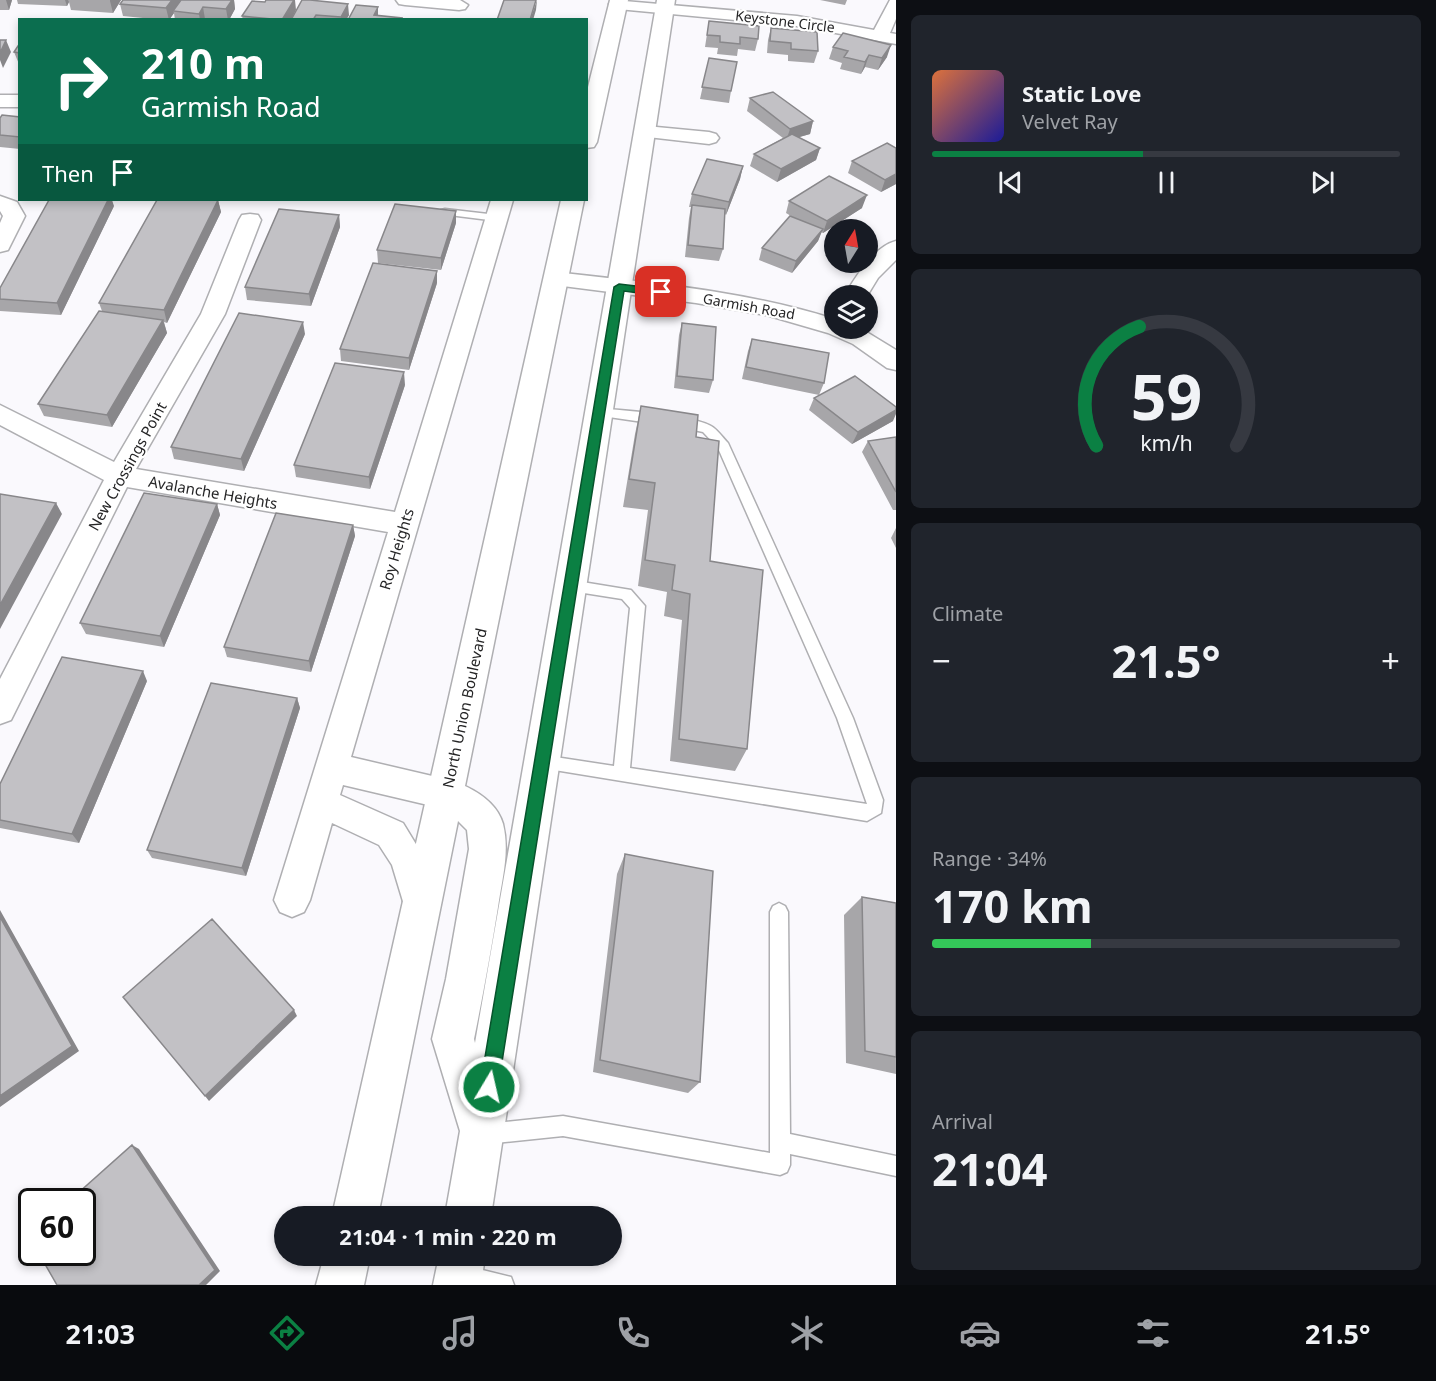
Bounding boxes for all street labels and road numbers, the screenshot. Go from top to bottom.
street label: Keystone Circle [734,5,836,37]
street label: Garmish Road [701,289,797,323]
street label: New Crossings Point [83,398,171,534]
street label: Avalanche Heights [147,471,279,513]
street label: Roy Heights [374,506,418,592]
street label: North Union Boulevard [437,626,491,790]

